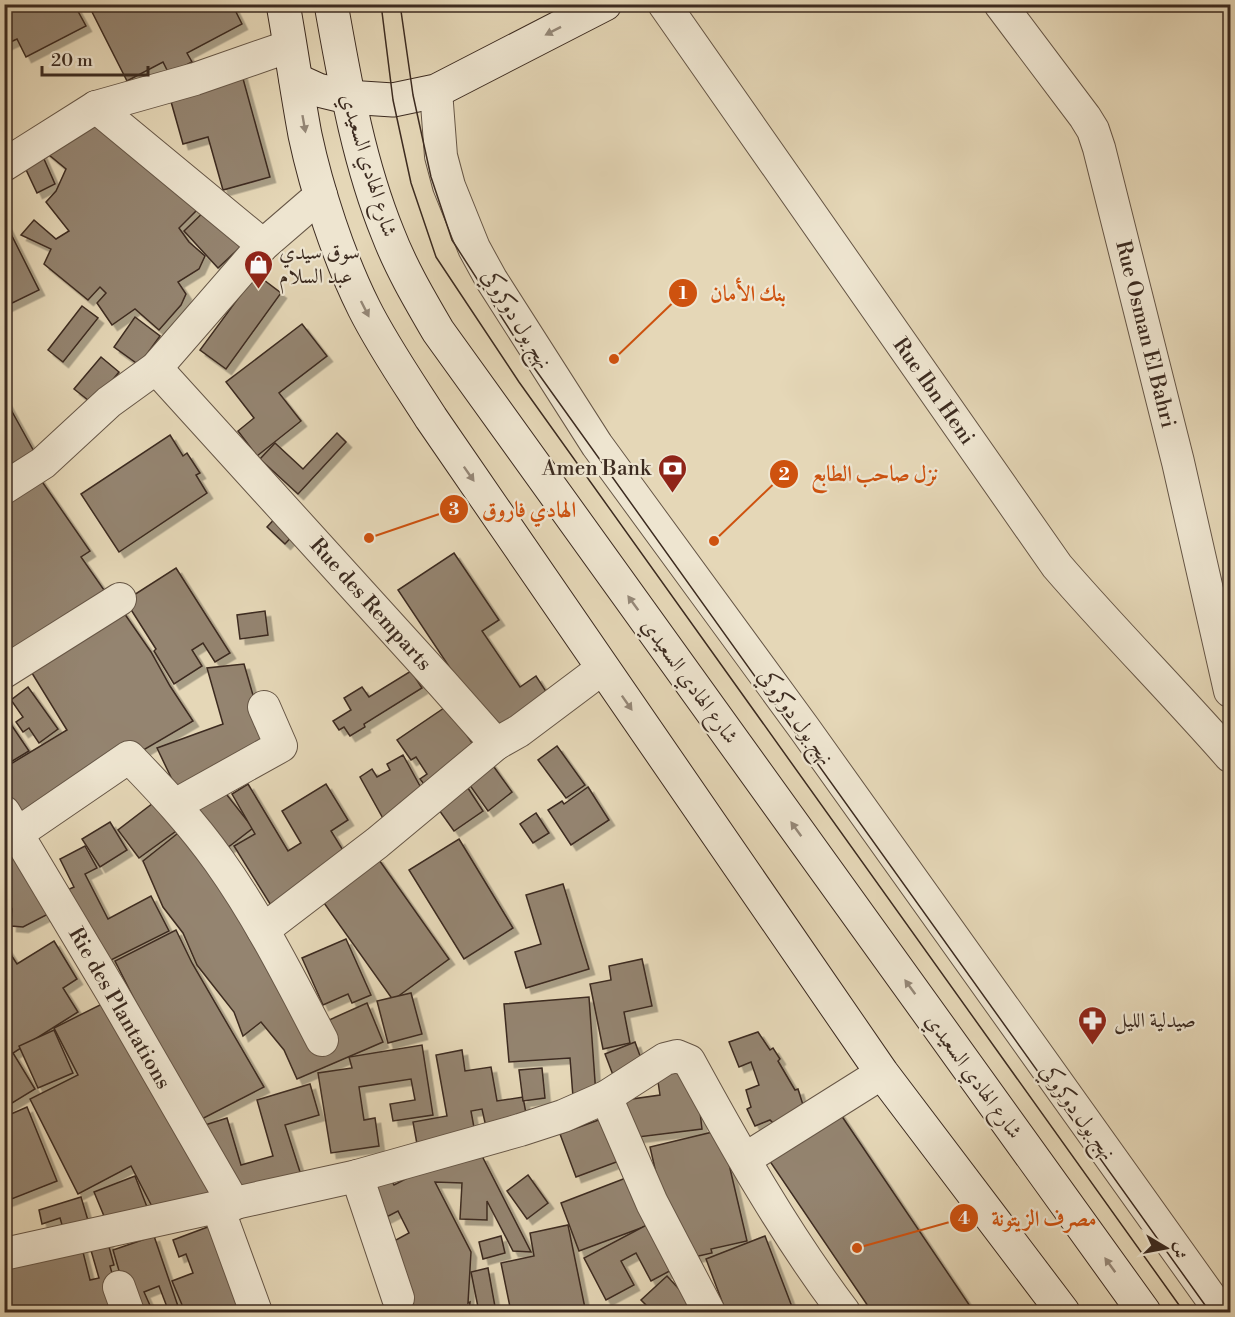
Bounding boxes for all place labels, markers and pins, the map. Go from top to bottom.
place label: سوق سيدي عبد السلام [279,240,360,294]
shop icon: سوق سيدي عبد السلام [242,248,274,290]
callout: بنك الأمان [668,273,798,313]
bank icon: Amen Bank [656,452,688,494]
callout: نزل صاحب الطابع [769,454,951,494]
place label: Amen Bank [541,456,652,482]
callout: الهادي فاروق [439,489,588,529]
pharmacy icon: صيدلية الليل [1077,1004,1109,1046]
place label: صيدلية الليل [1114,1008,1196,1035]
callout: مصرف الزيتونة [949,1198,1108,1238]

